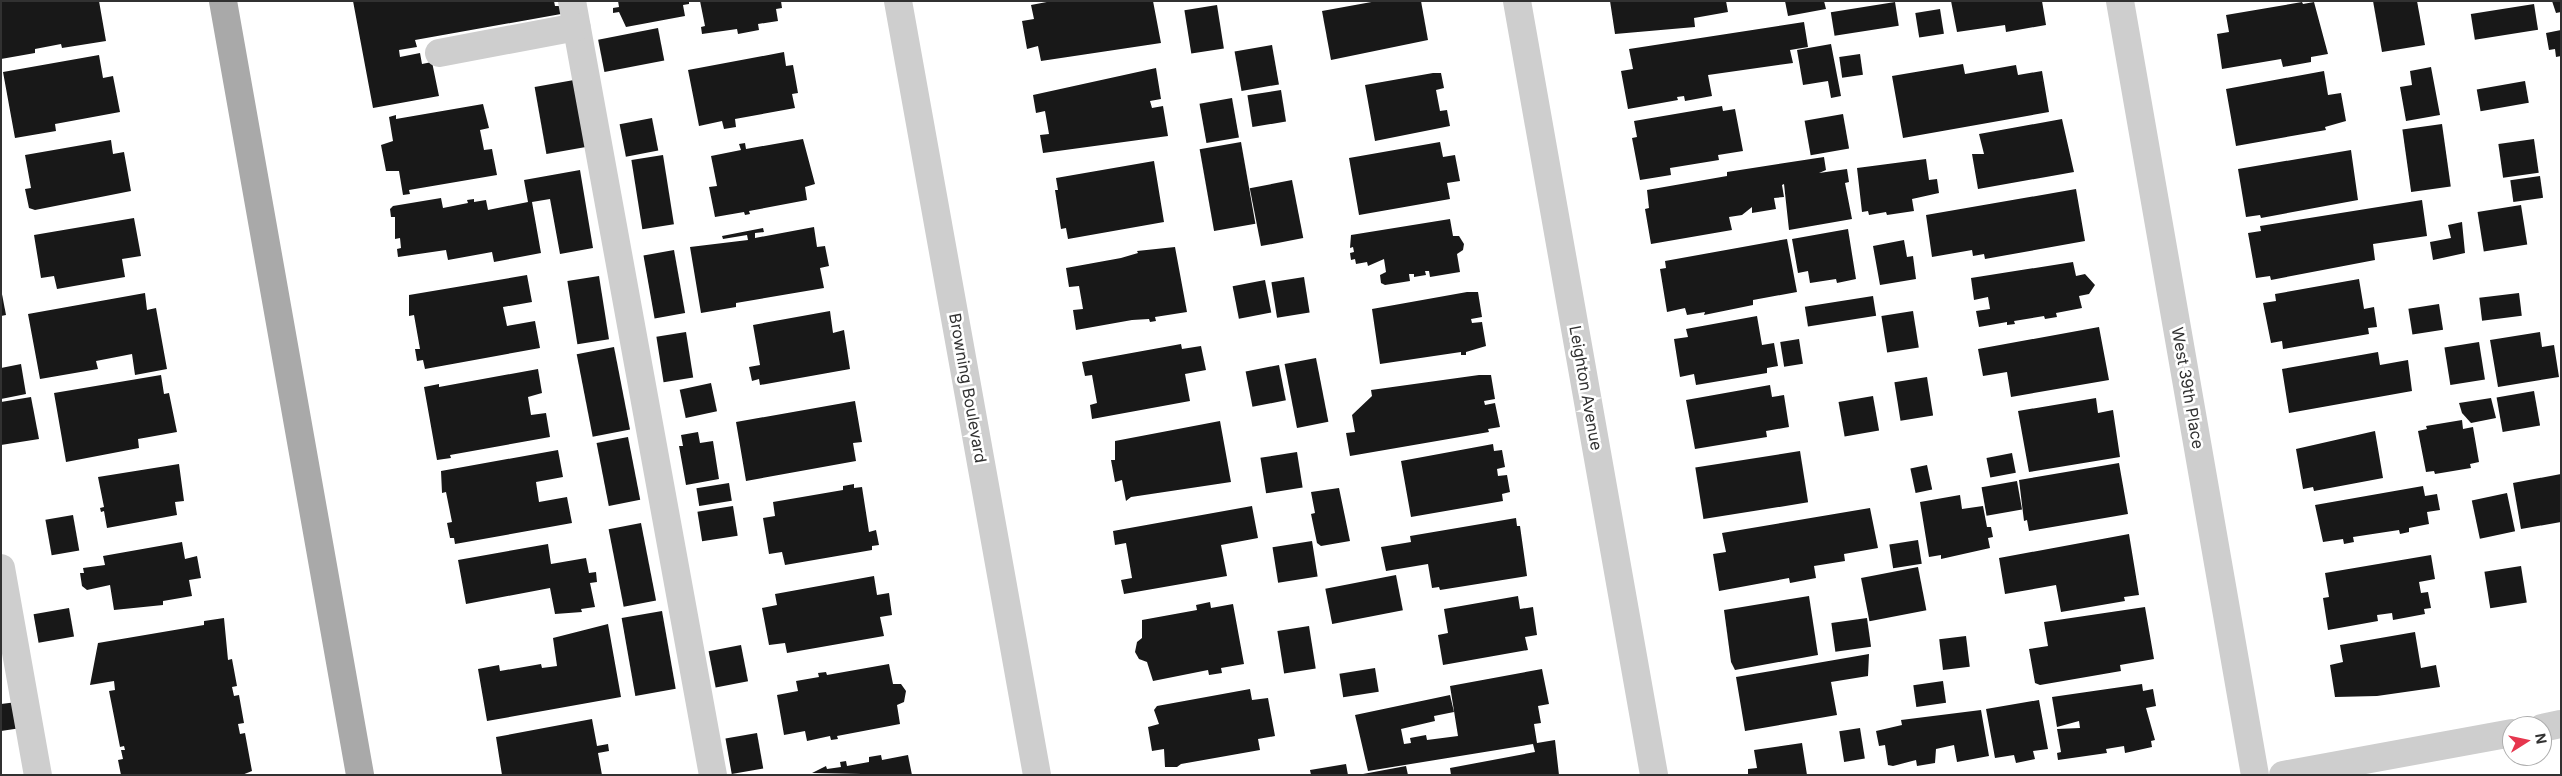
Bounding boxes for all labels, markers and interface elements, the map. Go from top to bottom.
street label: Browning Boulevard [945,312,991,464]
street label: Leighton Avenue [1566,324,1606,452]
street label: West 39th Place [2168,326,2208,450]
north arrow [2502,716,2552,766]
text: N [2532,732,2551,745]

